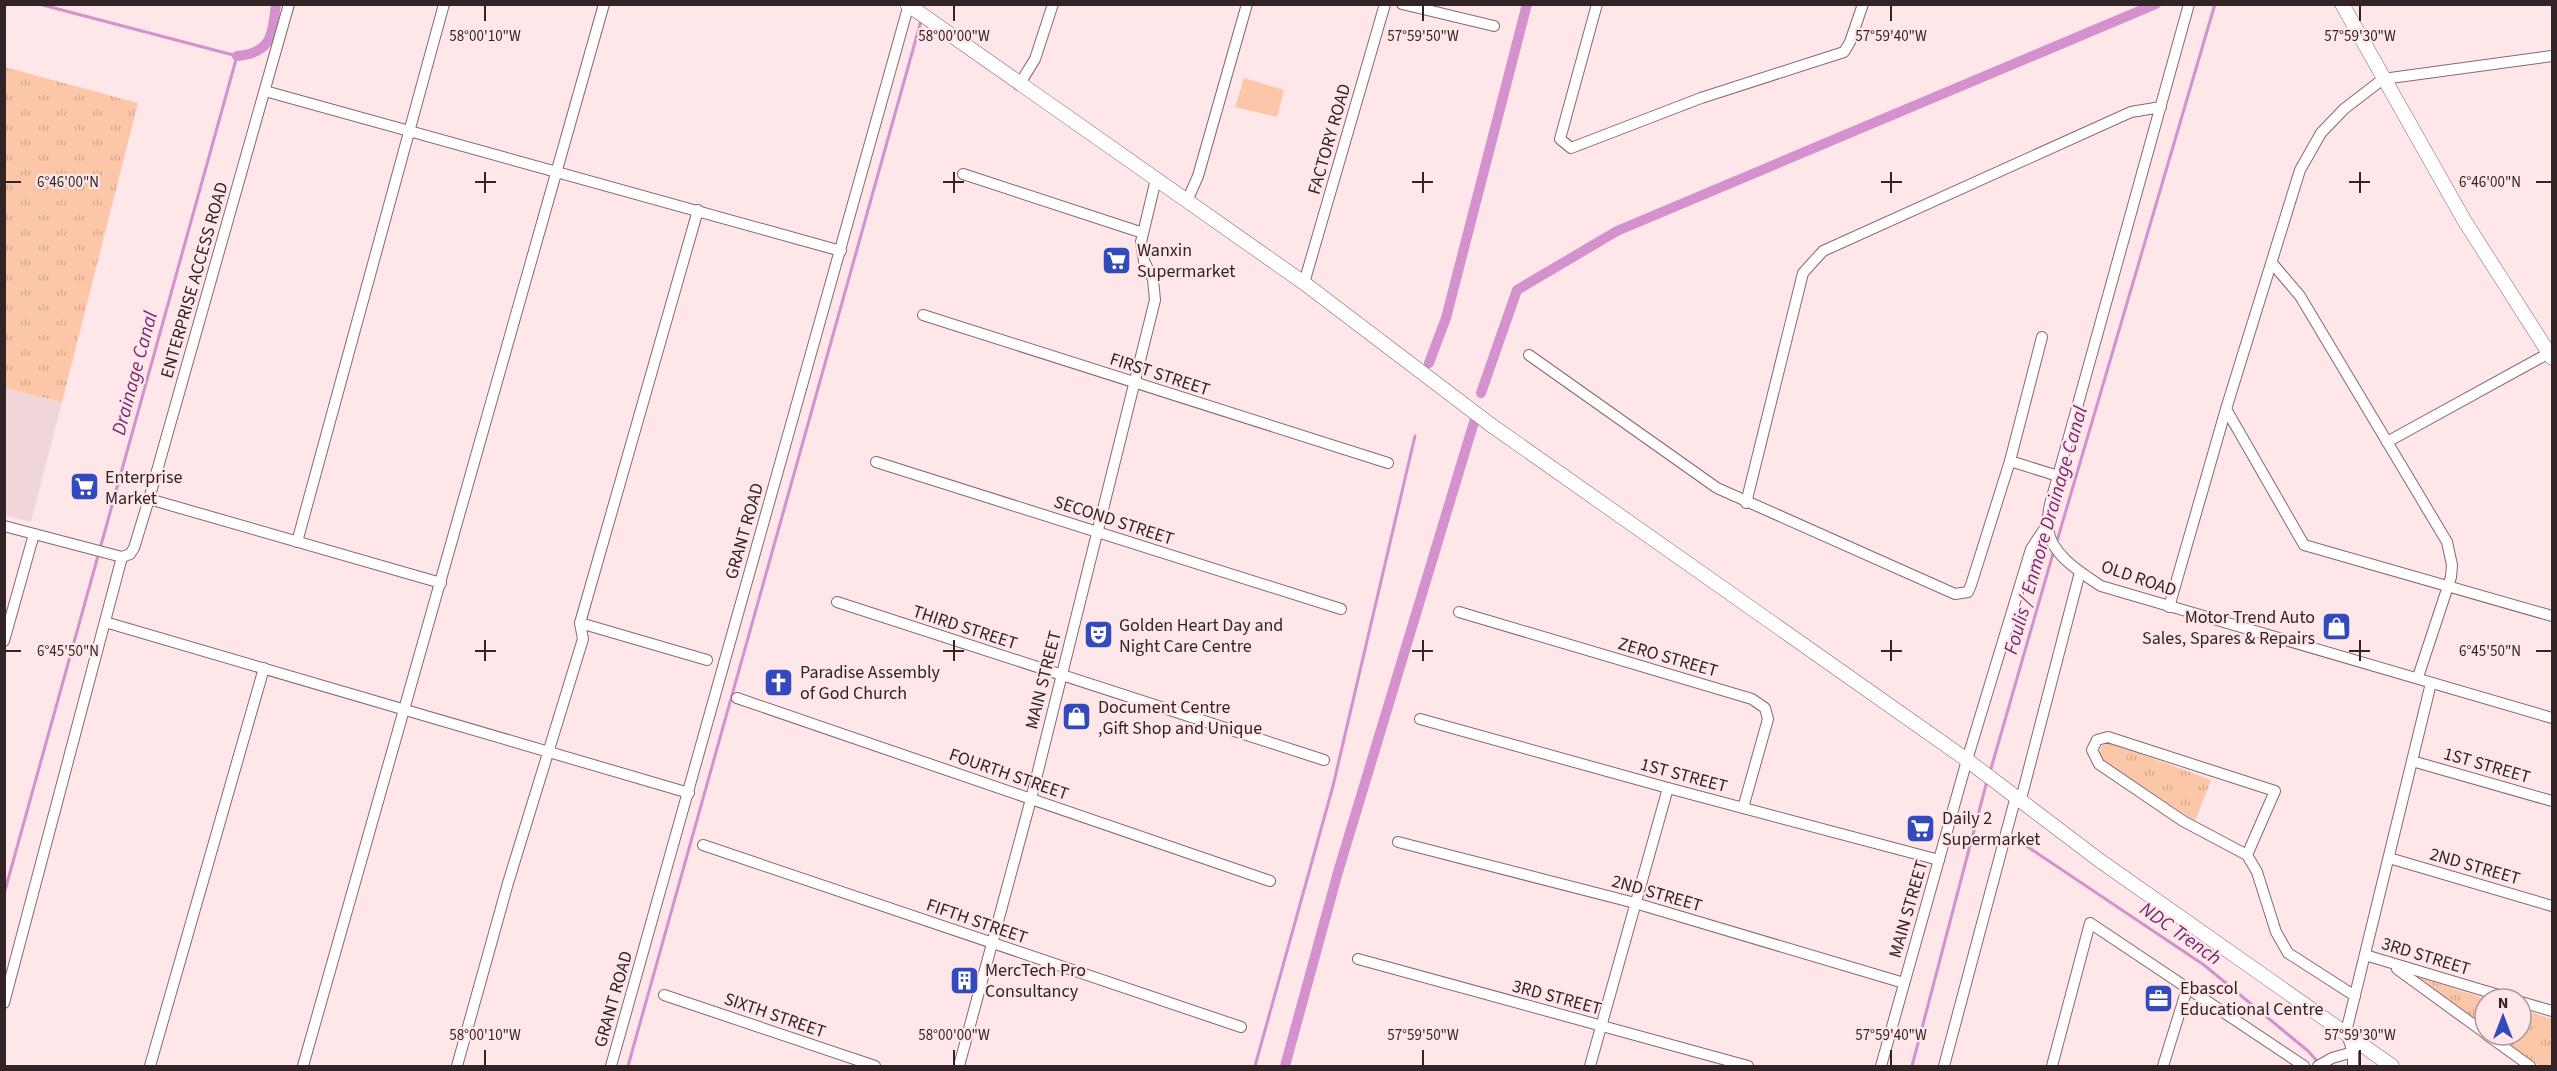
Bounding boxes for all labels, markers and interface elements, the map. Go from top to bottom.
text: 58°00'10"W [449,26,521,47]
text: 58°00'00"W [918,26,990,47]
text: 57°59'50"W [1387,26,1459,47]
text: 57°59'40"W [1855,26,1927,47]
text: 57°59'30"W [2324,26,2396,47]
street label: FACTORY ROAD [1302,81,1357,197]
text: 6°46'00"N [37,172,99,193]
text: 6°46'00"N [2459,172,2521,193]
street label: ENTERPRISE ACCESS ROAD [154,179,234,381]
place label: Wanxin Supermarket [1137,238,1235,284]
supermarket icon: Wanxin Supermarket [1100,244,1132,276]
water label: Drainage Canal [105,308,165,438]
street label: FIRST STREET [1107,347,1213,403]
water label: Foulis / Enmore Drainage Canal [1997,403,2095,658]
place label: Enterprise Market [105,465,183,511]
supermarket icon: Enterprise Market [68,471,100,503]
street label: GRANT ROAD [719,480,770,582]
street label: SECOND STREET [1051,489,1177,552]
street label: OLD ROAD [2098,554,2180,603]
street label: THIRD STREET [909,599,1021,656]
place label: Motor Trend Auto Sales, Spares & Repairs [2142,605,2315,651]
shop icon: Motor Trend Auto Sales, Spares & Repairs [2320,611,2352,643]
place label: Golden Heart Day and Night Care Centre [1119,613,1283,659]
theatre icon: Golden Heart Day and Night Care Centre [1082,619,1114,651]
street label: MAIN STREET [1019,628,1068,732]
street label: ZERO STREET [1615,631,1721,684]
text: 6°45'50"N [37,641,99,662]
text: 6°45'50"N [2459,641,2521,662]
place label: Paradise Assembly of God Church [800,660,941,706]
church icon: Paradise Assembly of God Church [763,666,795,698]
place label: Document Centre ,Gift Shop and Unique [1098,695,1262,741]
shop icon: Document Centre ,Gift Shop and Unique [1061,701,1093,733]
street label: 1ST STREET [2441,741,2534,790]
street label: FOURTH STREET [946,742,1072,807]
street label: 1ST STREET [1638,752,1731,799]
place label: Daily 2 Supermarket [1942,806,2040,852]
supermarket icon: Daily 2 Supermarket [1905,812,1937,844]
street label: 2ND STREET [2427,842,2523,891]
street label: MAIN STREET [1883,857,1934,961]
street label: 2ND STREET [1609,869,1705,918]
street label: FIFTH STREET [923,893,1031,951]
water label: NDC Trench [2134,895,2227,972]
street label: 3RD STREET [2378,931,2474,982]
street label: GRANT ROAD [588,948,639,1050]
place label: MercTech Pro Consultancy [985,958,1086,1004]
building icon: MercTech Pro Consultancy [948,964,980,996]
street label: 3RD STREET [1509,974,1605,1022]
place label: Ebascol Educational Centre [2180,976,2324,1022]
office icon: Ebascol Educational Centre [2143,982,2175,1014]
street label: SIXTH STREET [721,986,829,1045]
north arrow [2473,987,2533,1047]
text: N [2498,992,2508,1014]
text: 58°00'10"W [449,1025,521,1046]
text: 58°00'00"W [918,1025,990,1046]
text: 57°59'50"W [1387,1025,1459,1046]
text: 57°59'40"W [1855,1025,1927,1046]
text: 57°59'30"W [2324,1025,2396,1046]

